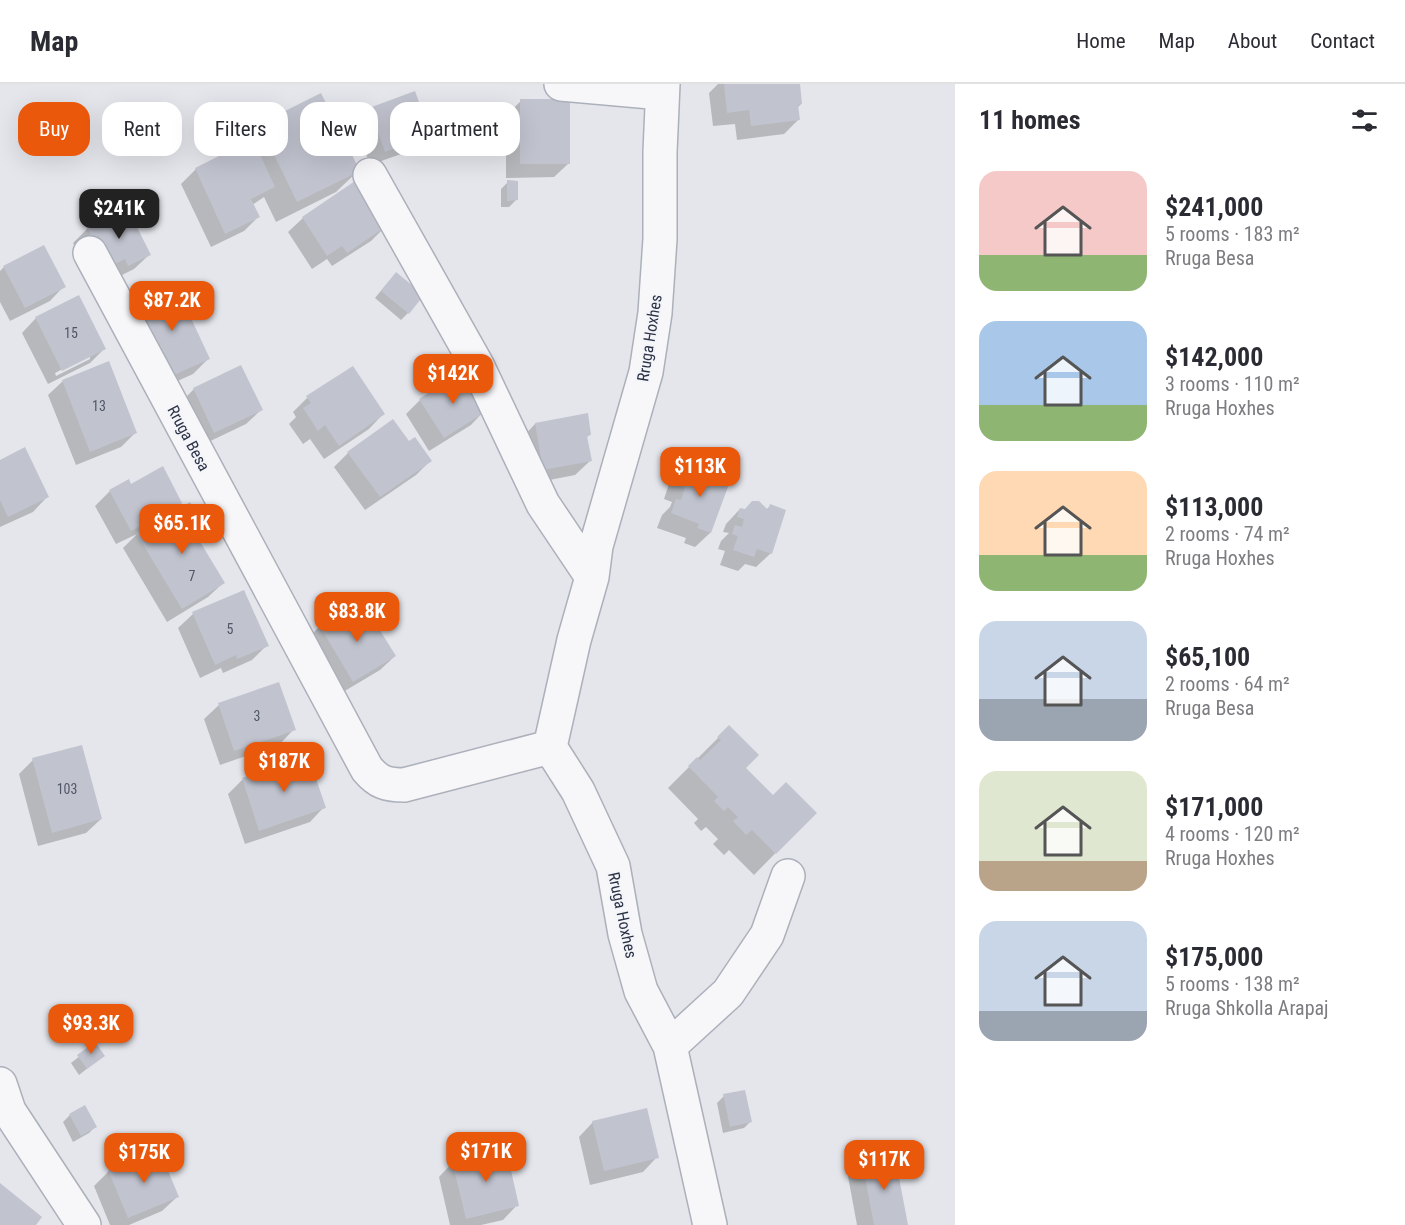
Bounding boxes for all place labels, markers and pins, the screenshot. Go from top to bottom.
pin: $241K [77,189,161,240]
pin: $87.2K [123,281,221,332]
pin: $142K [411,354,495,405]
pin: $113K [658,447,742,498]
pin: $65.1K [133,504,231,555]
pin: $83.8K [308,592,406,643]
pin: $187K [242,742,326,793]
pin: $93.3K [42,1004,140,1055]
pin: $171K [444,1132,528,1183]
pin: $175K [102,1133,186,1184]
pin: $117K [842,1140,926,1191]

